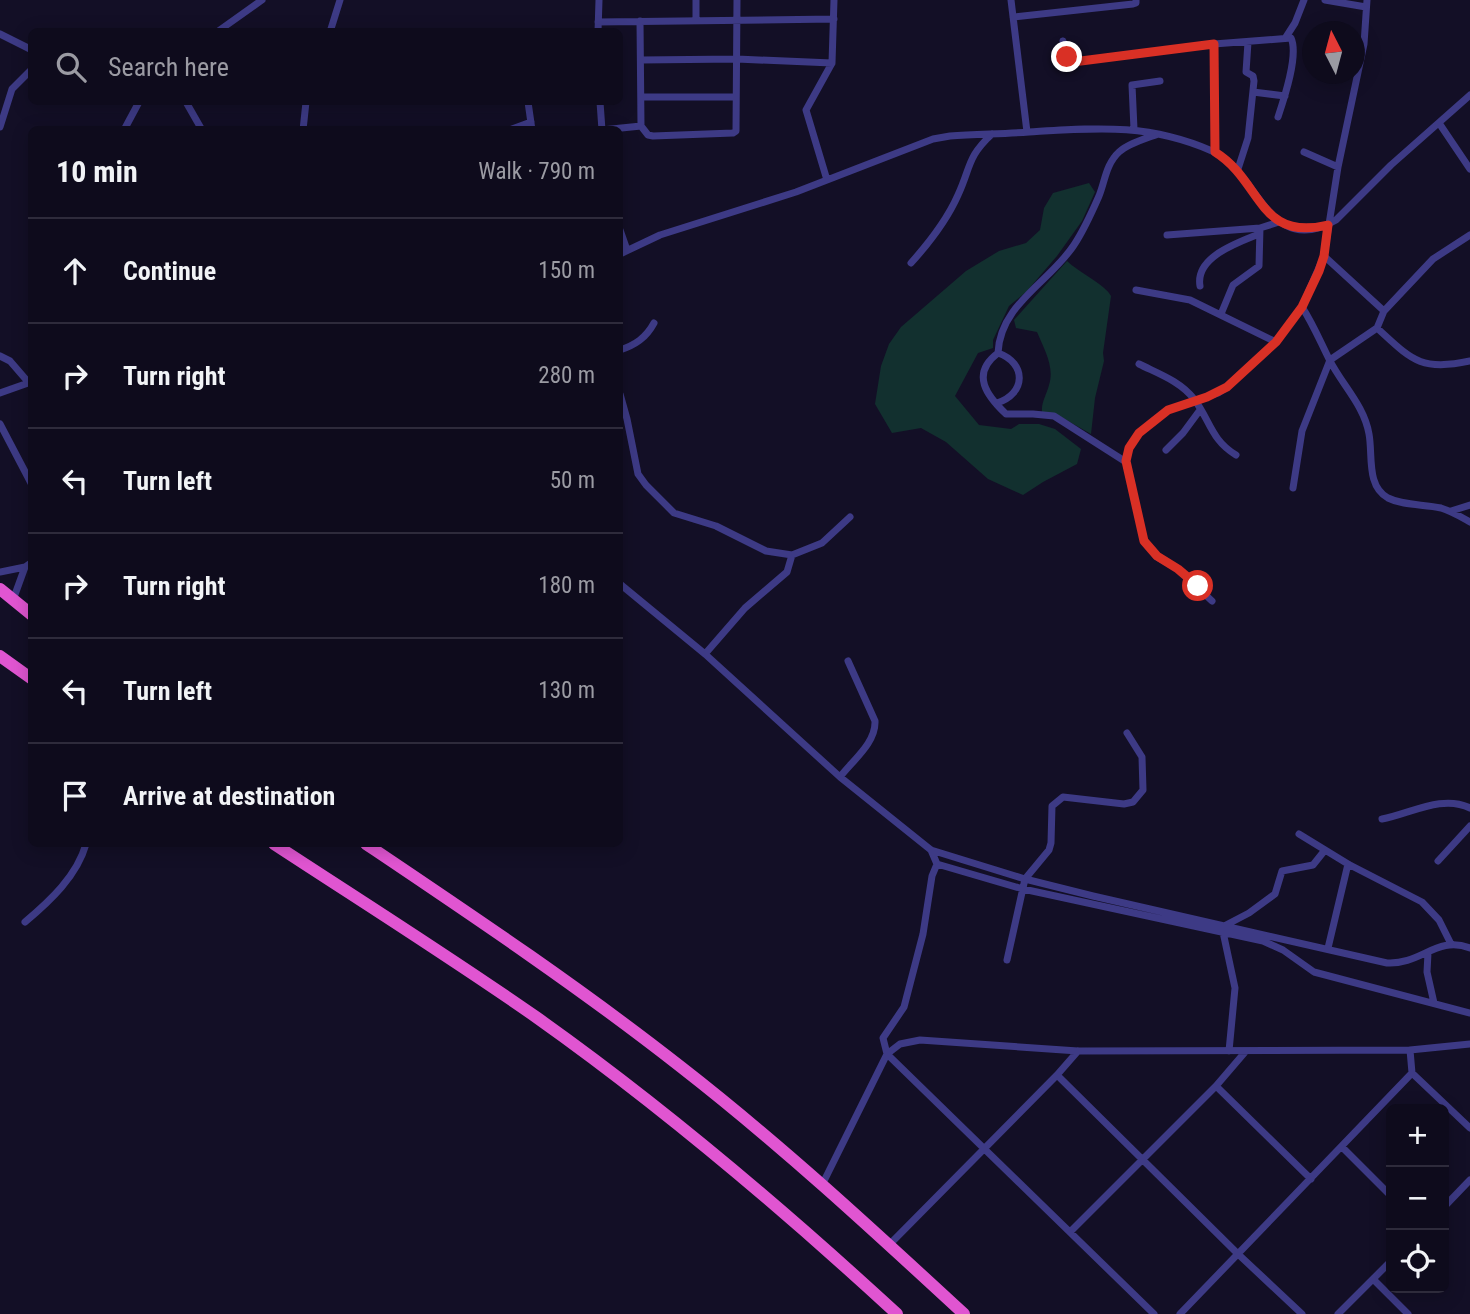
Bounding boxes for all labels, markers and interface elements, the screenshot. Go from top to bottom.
north arrow [1302,21,1365,84]
search box [28,28,623,105]
route end [1051,41,1082,72]
icon: search [52,48,90,86]
text: Search here [108,52,229,82]
text: 10 min [56,154,138,189]
text: Walk · 790 m [478,158,595,185]
icon: ahead [56,252,94,290]
text: Continue [123,256,216,286]
text: 150 m [538,257,595,284]
icon: right [56,357,94,395]
text: Turn right [123,361,225,391]
text: 280 m [538,362,595,389]
icon: left [56,462,94,500]
text: Turn left [123,466,212,496]
text: 50 m [550,467,595,494]
icon: right [56,567,94,605]
route start [1182,570,1213,601]
text: Turn right [123,571,225,601]
text: 180 m [538,572,595,599]
icon: left [56,672,94,710]
text: Turn left [123,676,212,706]
text: 130 m [538,677,595,704]
icon: arrive [56,777,94,815]
text: Arrive at destination [123,781,335,811]
map controls [1386,1104,1449,1293]
button: + [1386,1104,1449,1167]
button: − [1386,1167,1449,1230]
button: locate [1386,1230,1449,1293]

